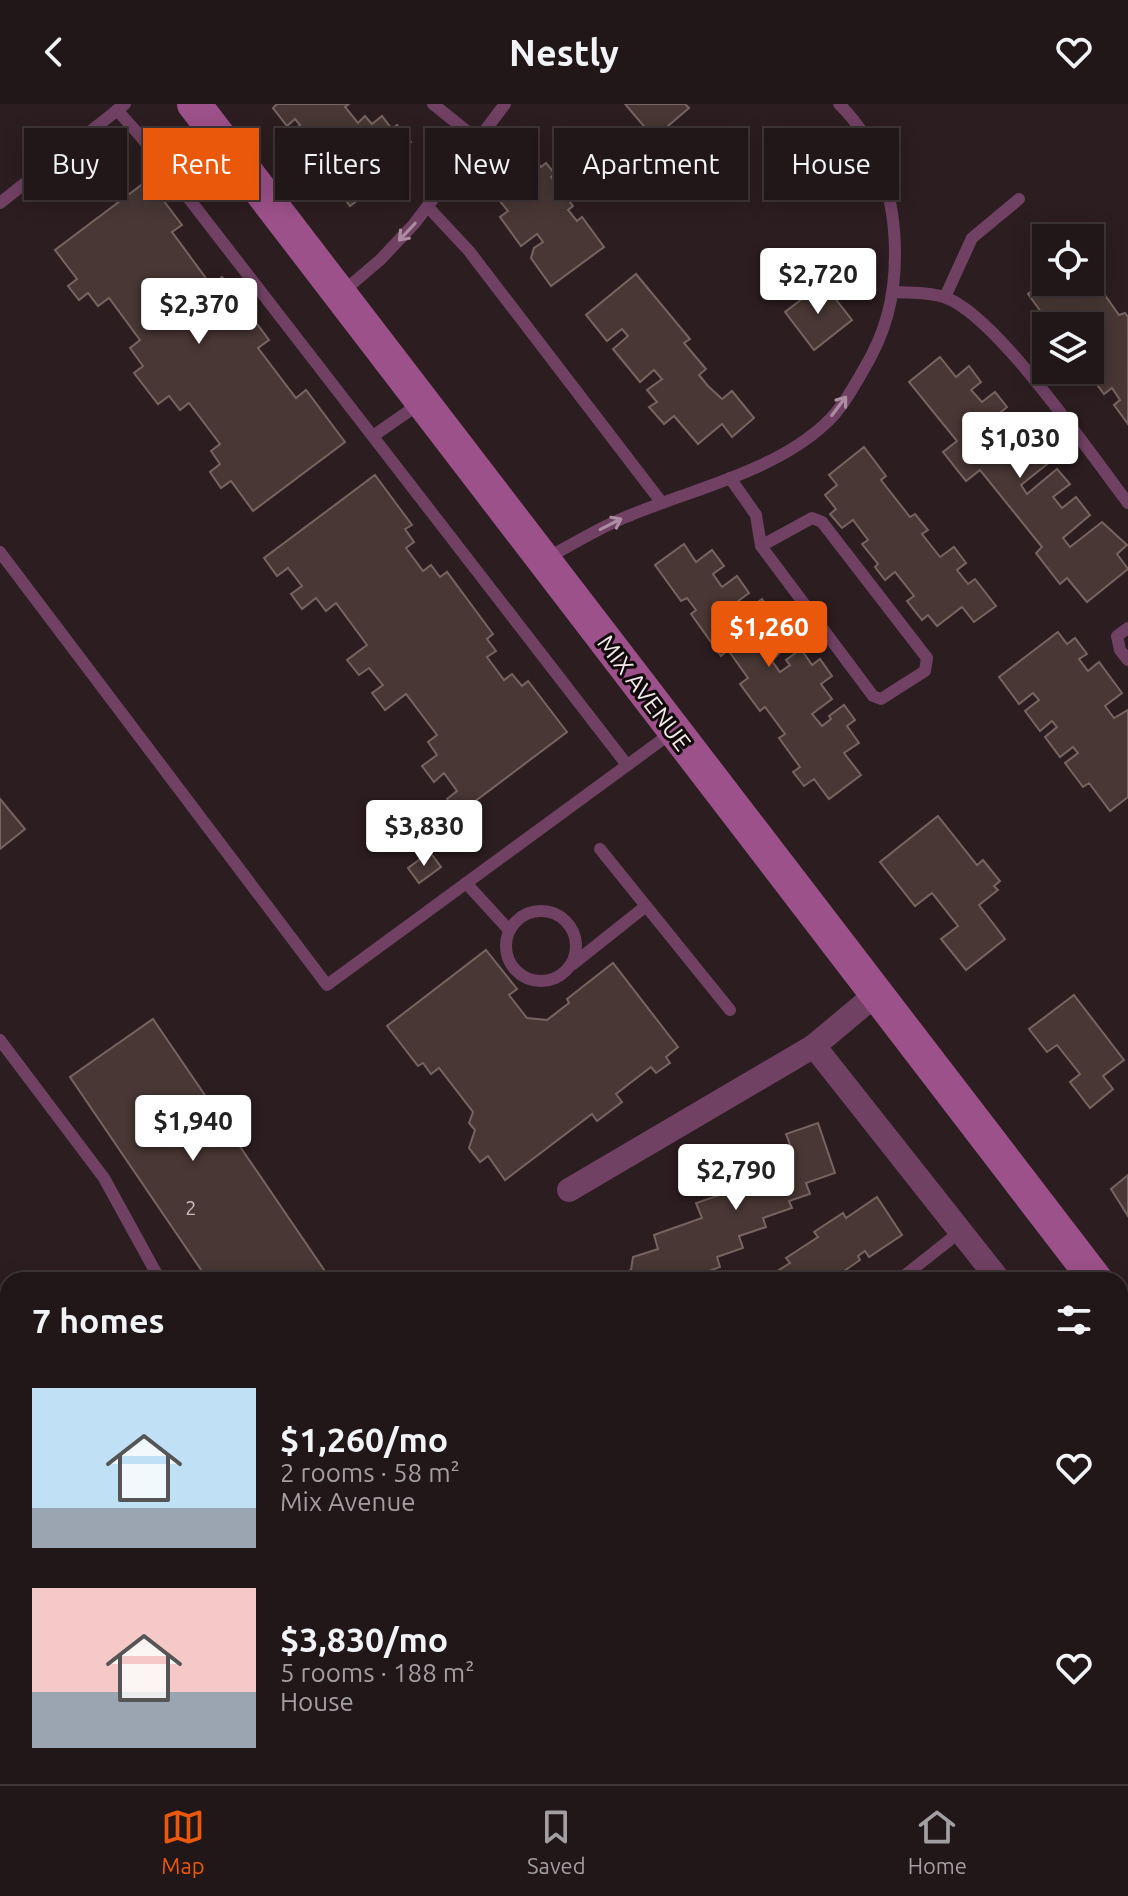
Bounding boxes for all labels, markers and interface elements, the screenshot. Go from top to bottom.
icon: back [32,30,76,74]
icon: heart [1052,30,1096,74]
text: Nestly [509,32,619,73]
chip: Buy [24,128,127,200]
chip: Rent [143,128,259,200]
chip: Filters [275,128,409,200]
chip: New [425,128,538,200]
chip: Apartment [554,128,748,200]
chip: House [764,128,899,200]
one-way arrow [397,222,416,242]
map controls [1032,224,1104,384]
button: locate [1032,224,1104,296]
pin: $2,720 [753,248,883,316]
text: $2,720 [778,259,858,288]
pin: $2,370 [134,278,264,346]
text: $2,370 [159,289,239,318]
button: layers [1032,312,1104,384]
one-way arrow [831,396,848,417]
pin: $1,030 [955,412,1085,480]
text: $1,030 [980,423,1060,452]
one-way arrow [599,515,623,531]
pin: $1,260 [704,601,834,669]
text: $1,260 [729,612,809,641]
street label: MIX AVENUE [592,630,697,756]
pin: $3,830 [359,800,489,868]
text: $3,830 [384,811,464,840]
pin: $1,940 [128,1095,258,1163]
text: $1,940 [153,1106,233,1135]
pin: $2,790 [671,1144,801,1212]
text: $2,790 [696,1155,776,1184]
house number: 2 [185,1196,197,1219]
icon: filters [1052,1298,1096,1342]
text: 7 homes [32,1301,165,1339]
icon: home [96,1420,192,1516]
text: $1,260/mo [280,1420,448,1458]
icon: heart [1052,1446,1096,1490]
text: 2 rooms · 58 m² [280,1458,460,1487]
text: Mix Avenue [280,1487,416,1516]
icon: home [96,1620,192,1716]
text: $3,830/mo [280,1620,448,1658]
icon: heart [1052,1646,1096,1690]
text: 5 rooms · 188 m² [280,1658,475,1687]
text: House [280,1687,354,1716]
tab: Map [161,1805,205,1878]
tab: Saved [527,1805,586,1878]
tab: Home [908,1805,967,1878]

